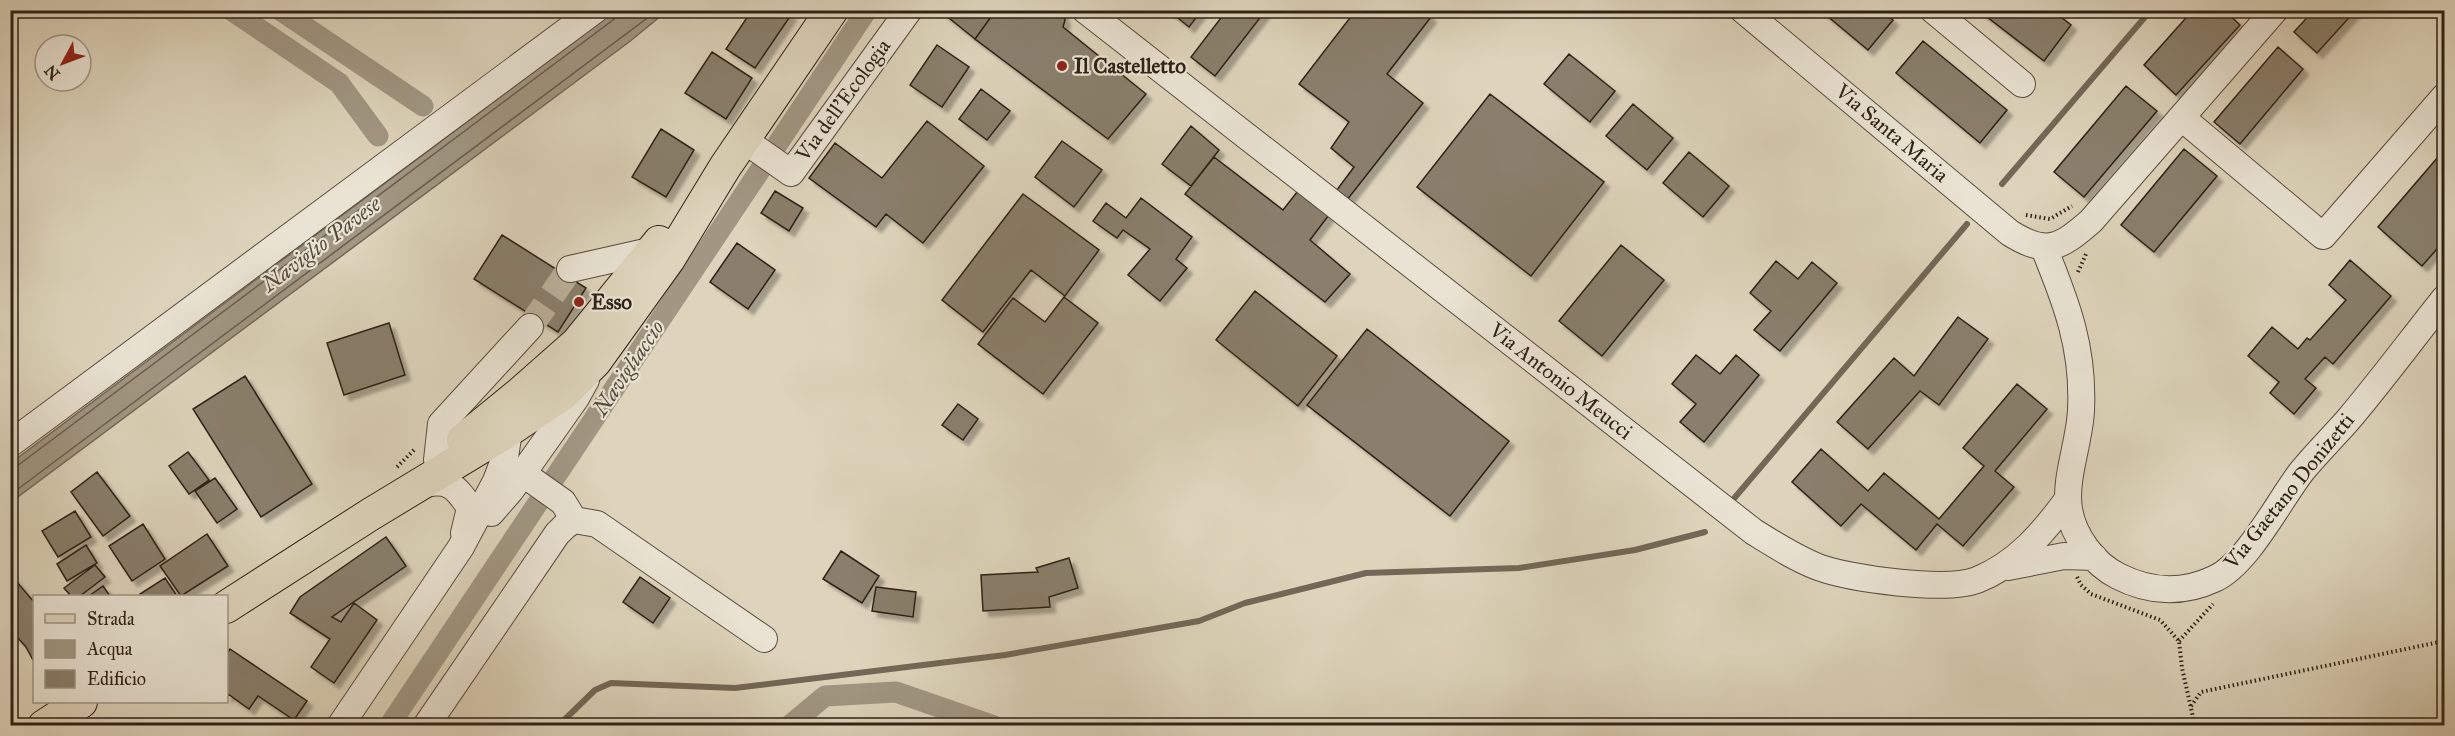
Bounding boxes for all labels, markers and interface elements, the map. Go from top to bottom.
north arrow [33,33,93,93]
street label: Via dell'Ecologia [789,34,896,167]
place label: Il Castelletto [1074,53,1186,79]
marker: Il Castelletto [1055,59,1069,73]
text: N [40,61,64,84]
street label: Via Santa Maria [1829,77,1954,188]
water label: Naviglio Pavese [255,190,386,299]
place label: Esso [591,289,632,315]
marker: Esso [572,295,586,309]
water label: Navigliaccio [585,315,670,423]
street label: Via Antonio Meucci [1483,316,1638,445]
street label: Via Gaetano Donizetti [2217,408,2360,575]
legend [33,595,228,703]
text: Strada [87,608,135,630]
text: Acqua [86,638,133,661]
text: Edificio [87,668,146,690]

